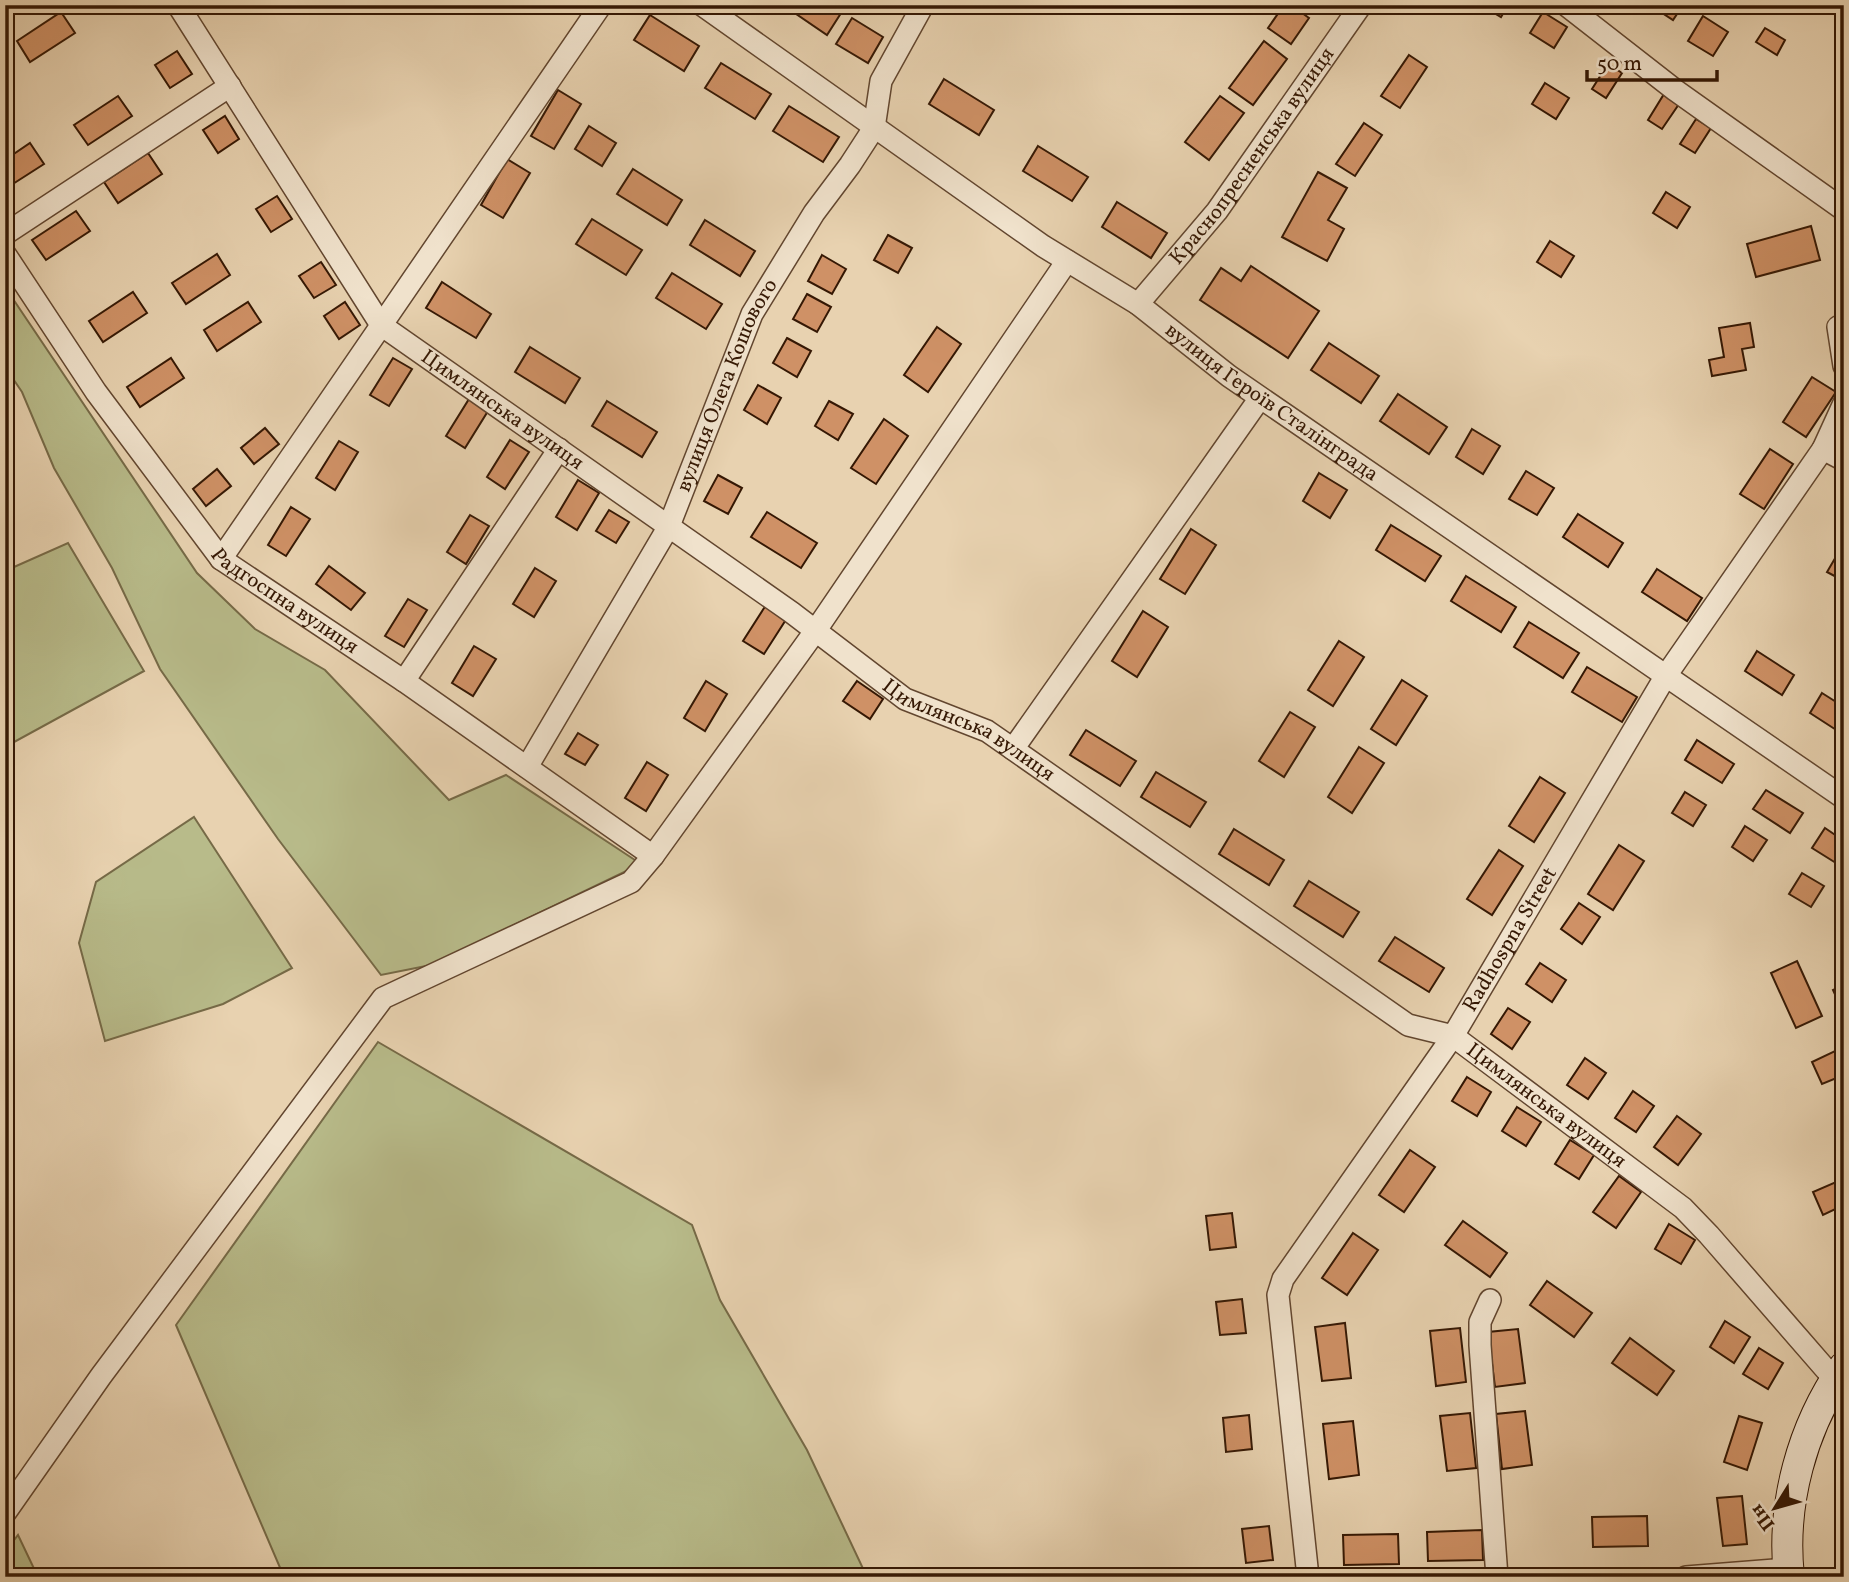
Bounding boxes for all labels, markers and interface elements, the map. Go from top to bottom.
scale bar [1587,38,1716,82]
street label: Краснопресненська вулиця [1163,41,1342,271]
text: 50 m [1597,50,1642,79]
street label: вулиця Олега Кошового [669,273,785,496]
street label: вулиця Героїв Сталінграда [1159,316,1384,489]
street label: Цимлянська вулиця [415,343,590,477]
street label: Радгоспна вулиця [203,542,364,661]
street label: Цимлянська вулиця [876,672,1061,789]
street label: Radhospna Street [1456,862,1564,1017]
street label: Цимлянська вулиця [1460,1036,1632,1175]
north arrow [1741,1474,1811,1544]
text: Пн [1745,1498,1782,1536]

